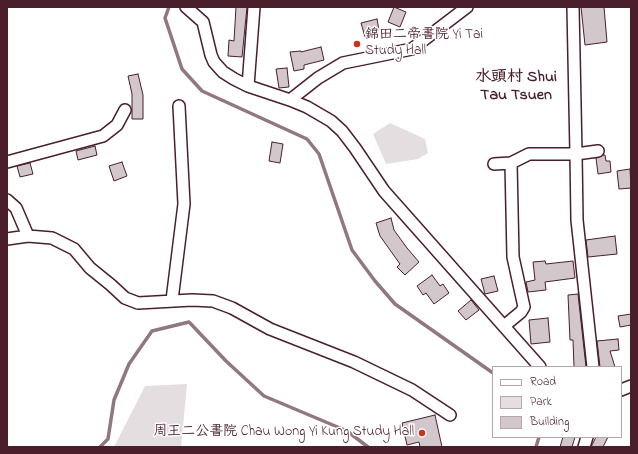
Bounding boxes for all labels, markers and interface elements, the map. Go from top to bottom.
place label: 錦田二帝書院 Yi Tai Study Hall [365,28,483,60]
marker: 錦田二帝書院 Yi Tai Study Hall [352,39,362,49]
district label: 水頭村 Shui Tau Tsuen [475,68,557,106]
legend [492,366,622,438]
text: Road [530,373,556,391]
text: Park [530,393,552,411]
text: Building [530,413,569,431]
place label: 周王二公書院 Chau Wong Yi Kung Study Hall [153,425,414,441]
marker: 周王二公書院 Chau Wong Yi Kung Study Hall [417,428,427,438]

